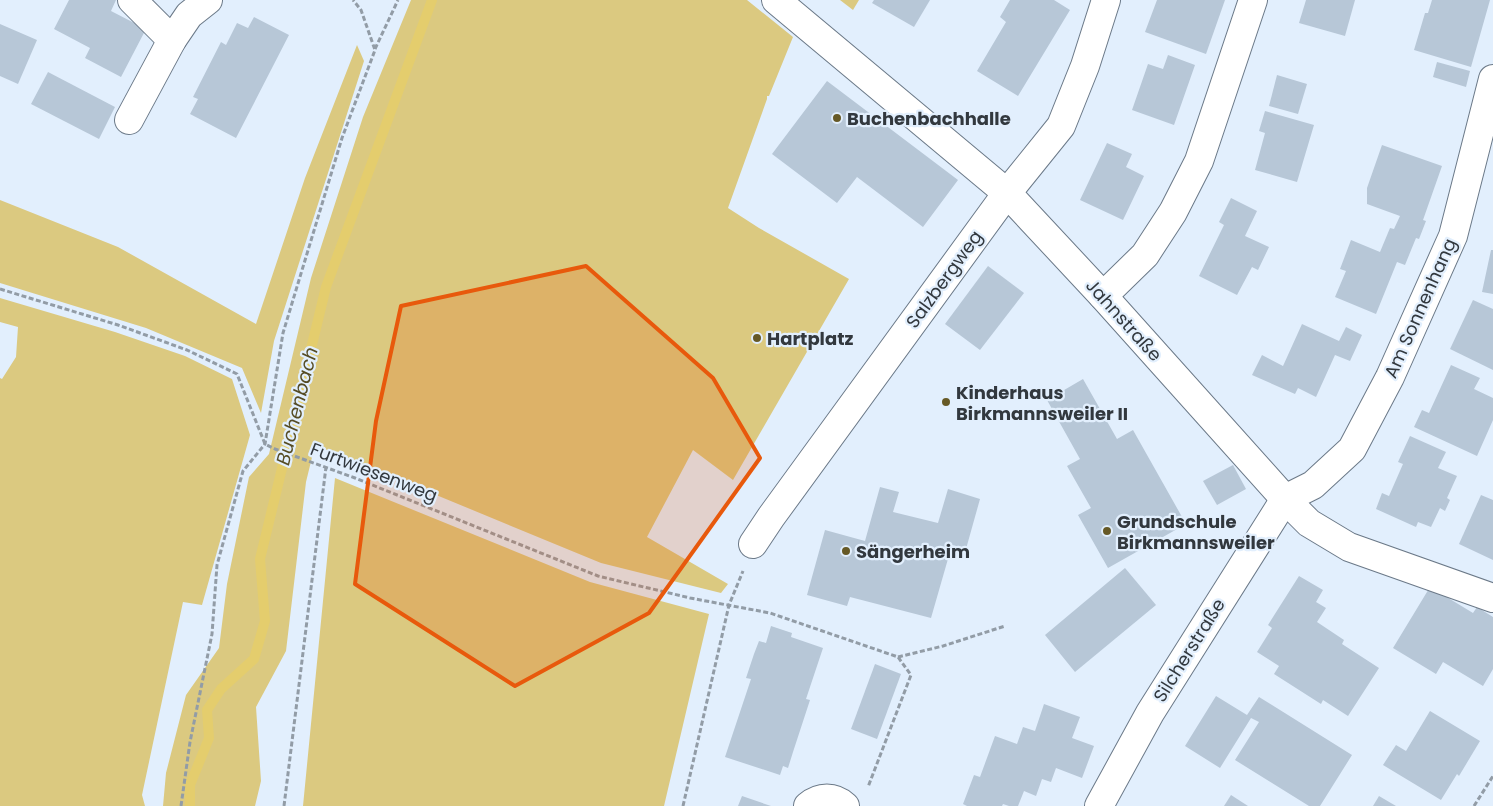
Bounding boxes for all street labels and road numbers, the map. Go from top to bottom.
street label: Salzbergweg [900,225,988,333]
street label: Am Sonnenhang [1378,234,1462,382]
street label: Jahnstraße [1080,273,1168,367]
street label: Furtwiesenweg [307,436,441,508]
street label: Silcherstraße [1147,593,1231,707]

